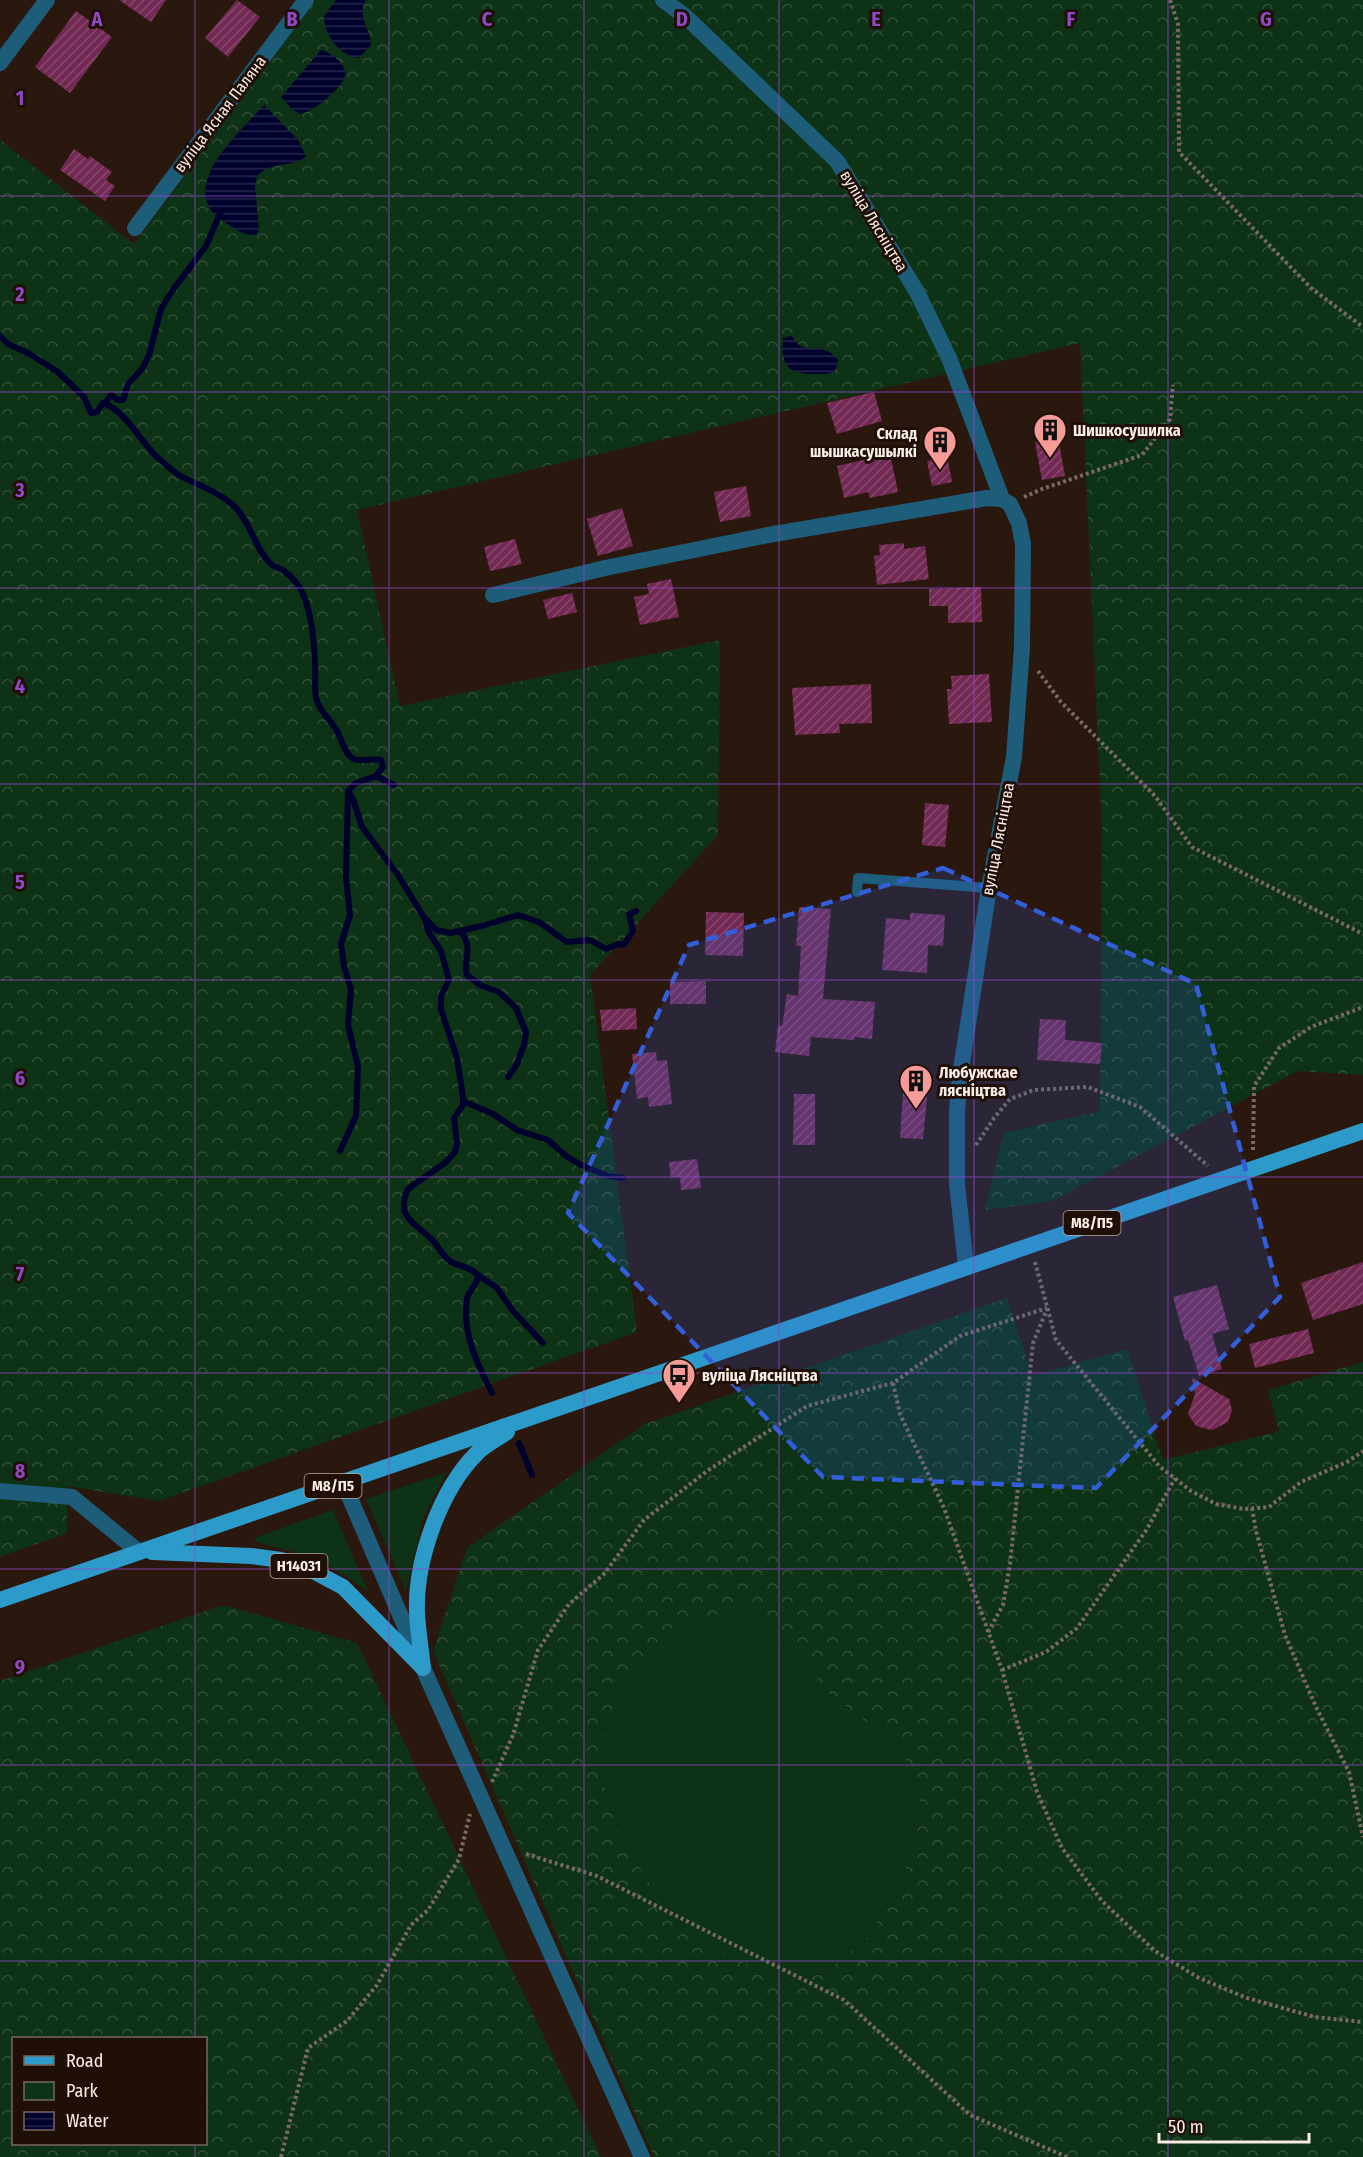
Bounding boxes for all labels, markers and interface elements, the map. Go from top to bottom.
text: A [91,7,104,31]
text: B [286,7,298,31]
text: C [482,7,493,31]
text: D [676,7,688,31]
text: E [871,7,881,31]
text: F [1067,7,1076,31]
text: G [1260,7,1272,31]
street label: вуліца Ясная Паляна [170,52,270,176]
text: 1 [16,86,24,110]
street label: вуліца Лясніцтва [836,167,912,275]
text: 2 [14,282,25,306]
building icon: Шишкосушилка [1032,412,1068,459]
place label: Шишкосушилка [1073,421,1181,440]
place label: Склад шышкасушылкі [810,424,917,461]
building icon: Склад шышкасушылкі [922,424,958,471]
text: 3 [14,478,25,502]
text: 4 [15,674,25,698]
street label: вуліца Лясніцтва [978,781,1018,897]
text: 5 [15,870,25,894]
building icon: Любужскае лясніцтва [898,1063,934,1110]
place label: Любужскае лясніцтва [939,1063,1018,1100]
text: 6 [15,1066,25,1090]
road number: М8/П5 [1064,1211,1120,1235]
text: 7 [16,1262,25,1286]
bus stop icon: вуліца Лясніцтва [661,1357,697,1404]
place label: вуліца Лясніцтва [702,1366,818,1385]
text: 8 [15,1459,26,1483]
road number: М8/П5 [304,1474,362,1498]
road number: Н14031 [270,1554,328,1578]
text: 9 [15,1655,25,1679]
legend [12,2037,207,2145]
text: Road [66,2050,103,2072]
text: Park [66,2080,99,2102]
scale bar [1159,2106,1309,2144]
text: Water [66,2110,109,2132]
text: 50 m [1168,2116,1204,2138]

